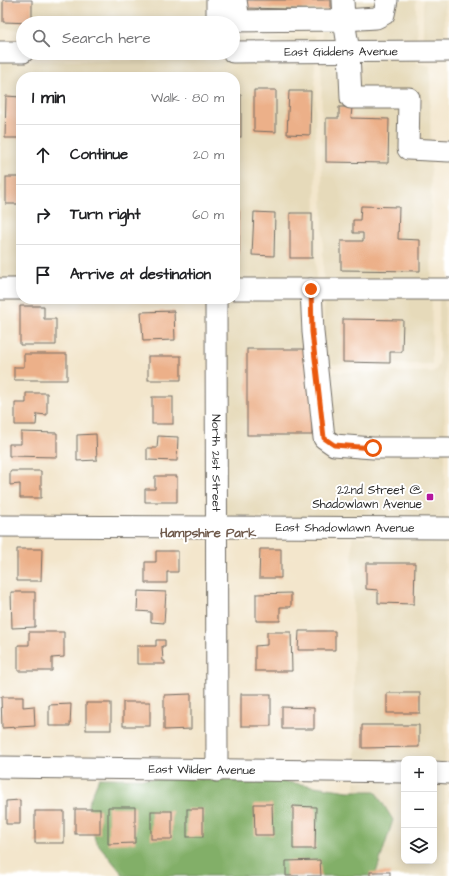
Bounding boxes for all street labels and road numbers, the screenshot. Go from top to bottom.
street label: East Giddens Avenue [284,43,398,60]
street label: North 21st Street [208,414,225,512]
street label: East Shadowlawn Avenue [276,519,415,536]
street label: East Wilder Avenue [148,760,256,779]

